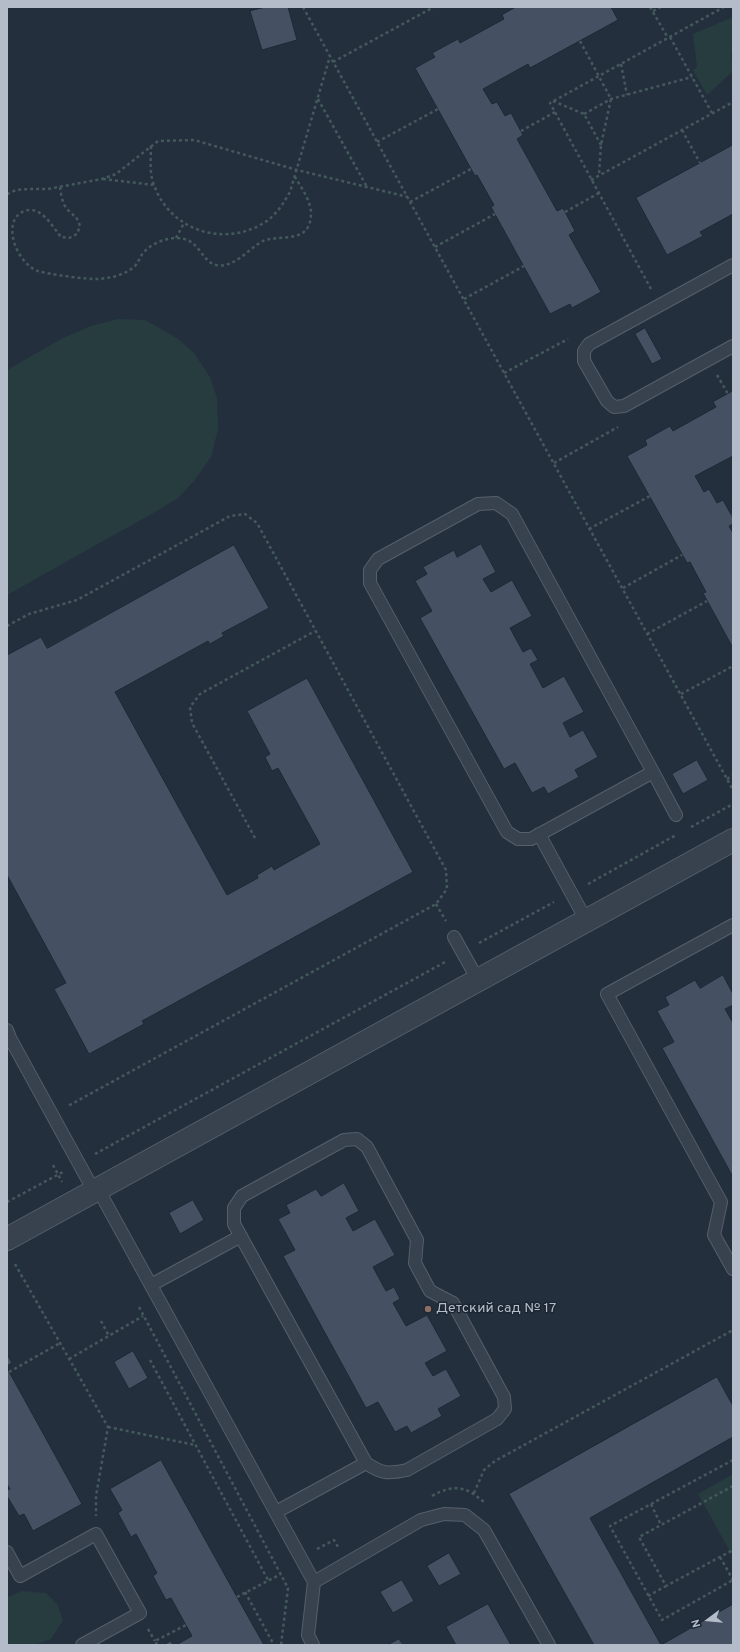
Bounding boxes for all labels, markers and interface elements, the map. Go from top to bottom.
place label: Детский сад № 17 [436,1301,556,1317]
marker: Детский сад № 17 [423,1304,433,1314]
north arrow [688,1600,728,1640]
text: N [689,1618,704,1629]

